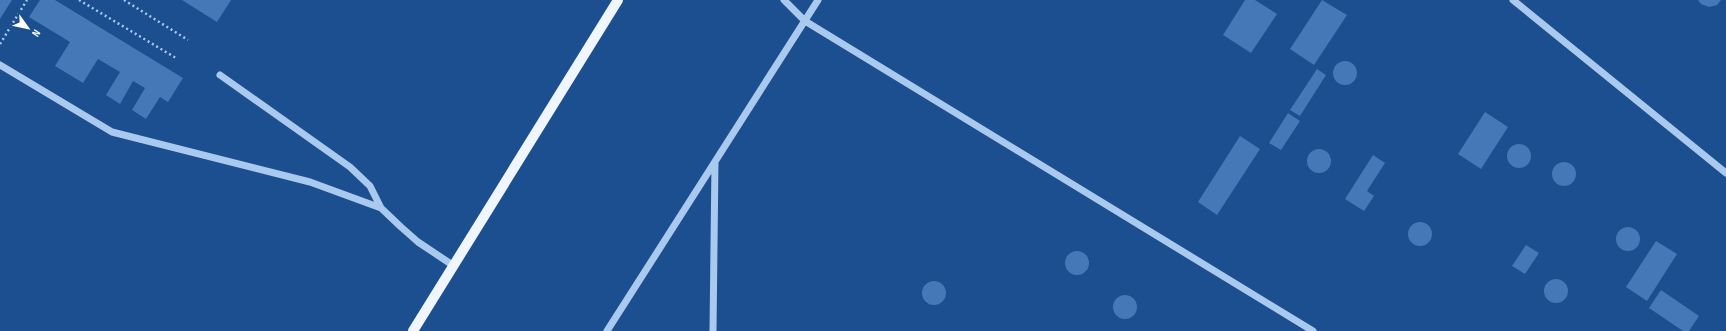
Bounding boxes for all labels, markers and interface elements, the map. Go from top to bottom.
north arrow [8,8,48,48]
text: N [29,27,43,39]

